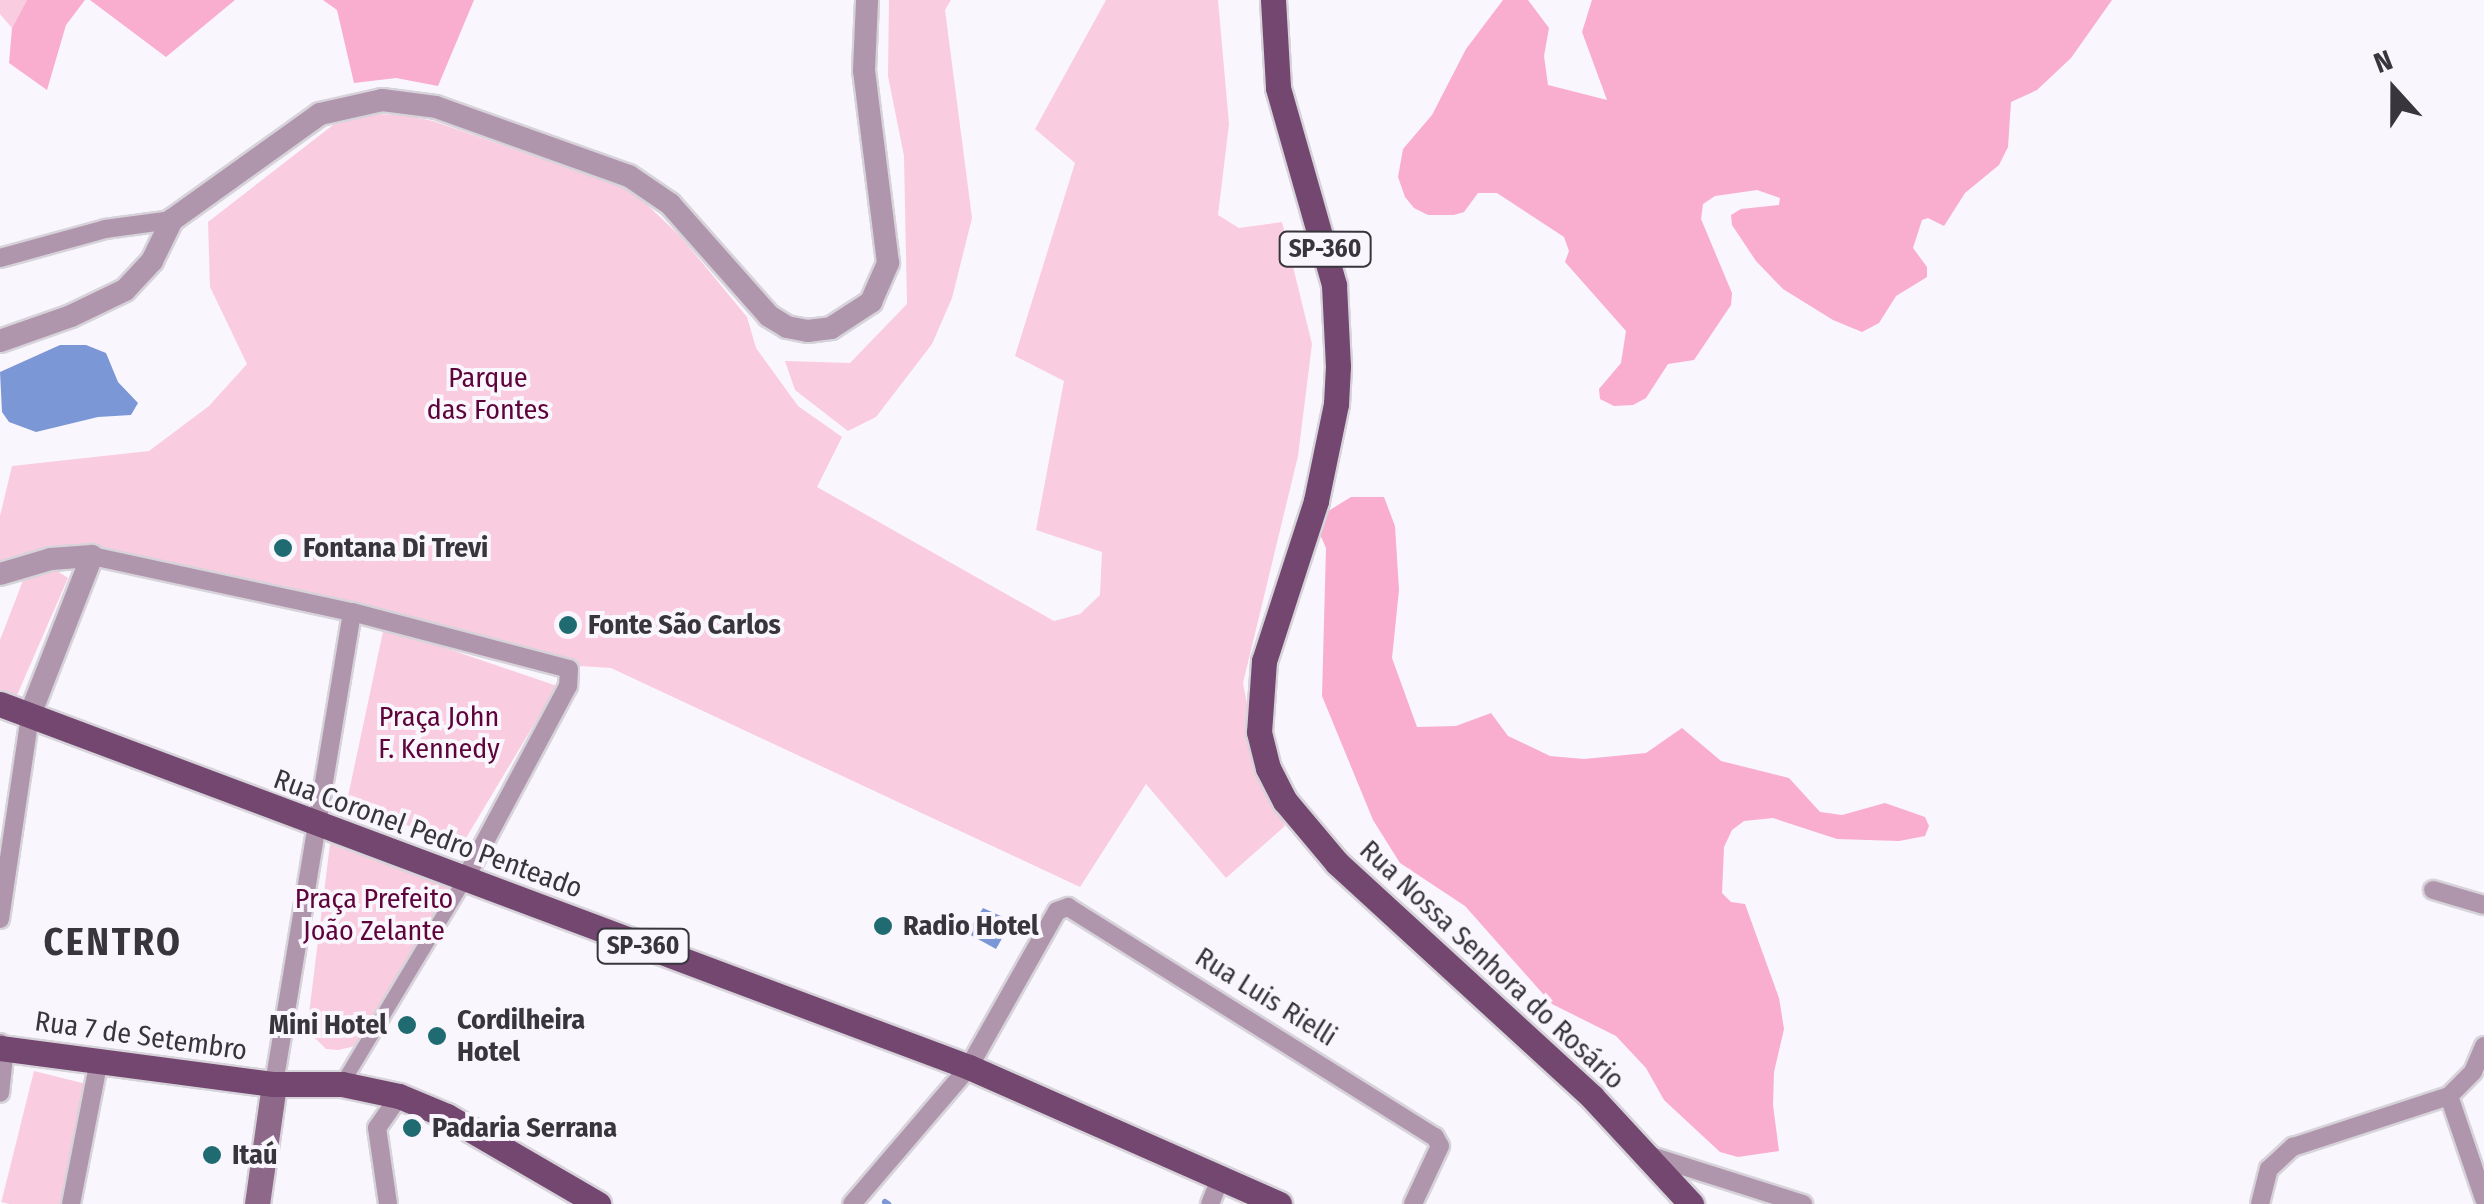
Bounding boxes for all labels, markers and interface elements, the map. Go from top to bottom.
north arrow [2344,40,2444,140]
text: N [2369,43,2397,80]
road number: SP-360 [1278,229,1372,269]
park label: Parque das Fontes [427,361,549,427]
place label: Fontana Di Trevi [303,531,488,565]
marker: Fontana Di Trevi [272,537,294,559]
place label: Fonte São Carlos [588,608,781,642]
marker: Fonte São Carlos [557,614,579,636]
park label: Praça John F. Kennedy [378,700,500,766]
street label: Rua Coronel Pedro Penteado [269,762,587,906]
street label: Rua Nossa Senhora do Rosário [1353,833,1631,1097]
park label: Praça Prefeito João Zelante [295,882,453,948]
place label: Radio Hotel [903,909,1039,943]
marker: Radio Hotel [872,915,894,937]
district label: CENTRO [43,920,183,966]
road number: SP-360 [596,926,690,966]
street label: Rua Luis Rielli [1189,940,1343,1054]
place label: Cordilheira Hotel [457,1003,585,1069]
street label: Rua 7 de Setembro [33,1004,249,1068]
place label: Mini Hotel [269,1008,387,1042]
marker: Mini Hotel [396,1014,418,1036]
marker: Cordilheira Hotel [426,1025,448,1047]
place label: Padaria Serrana [432,1111,617,1145]
marker: Padaria Serrana [401,1117,423,1139]
place label: Itaú [232,1138,278,1172]
marker: Itaú [201,1144,223,1166]

